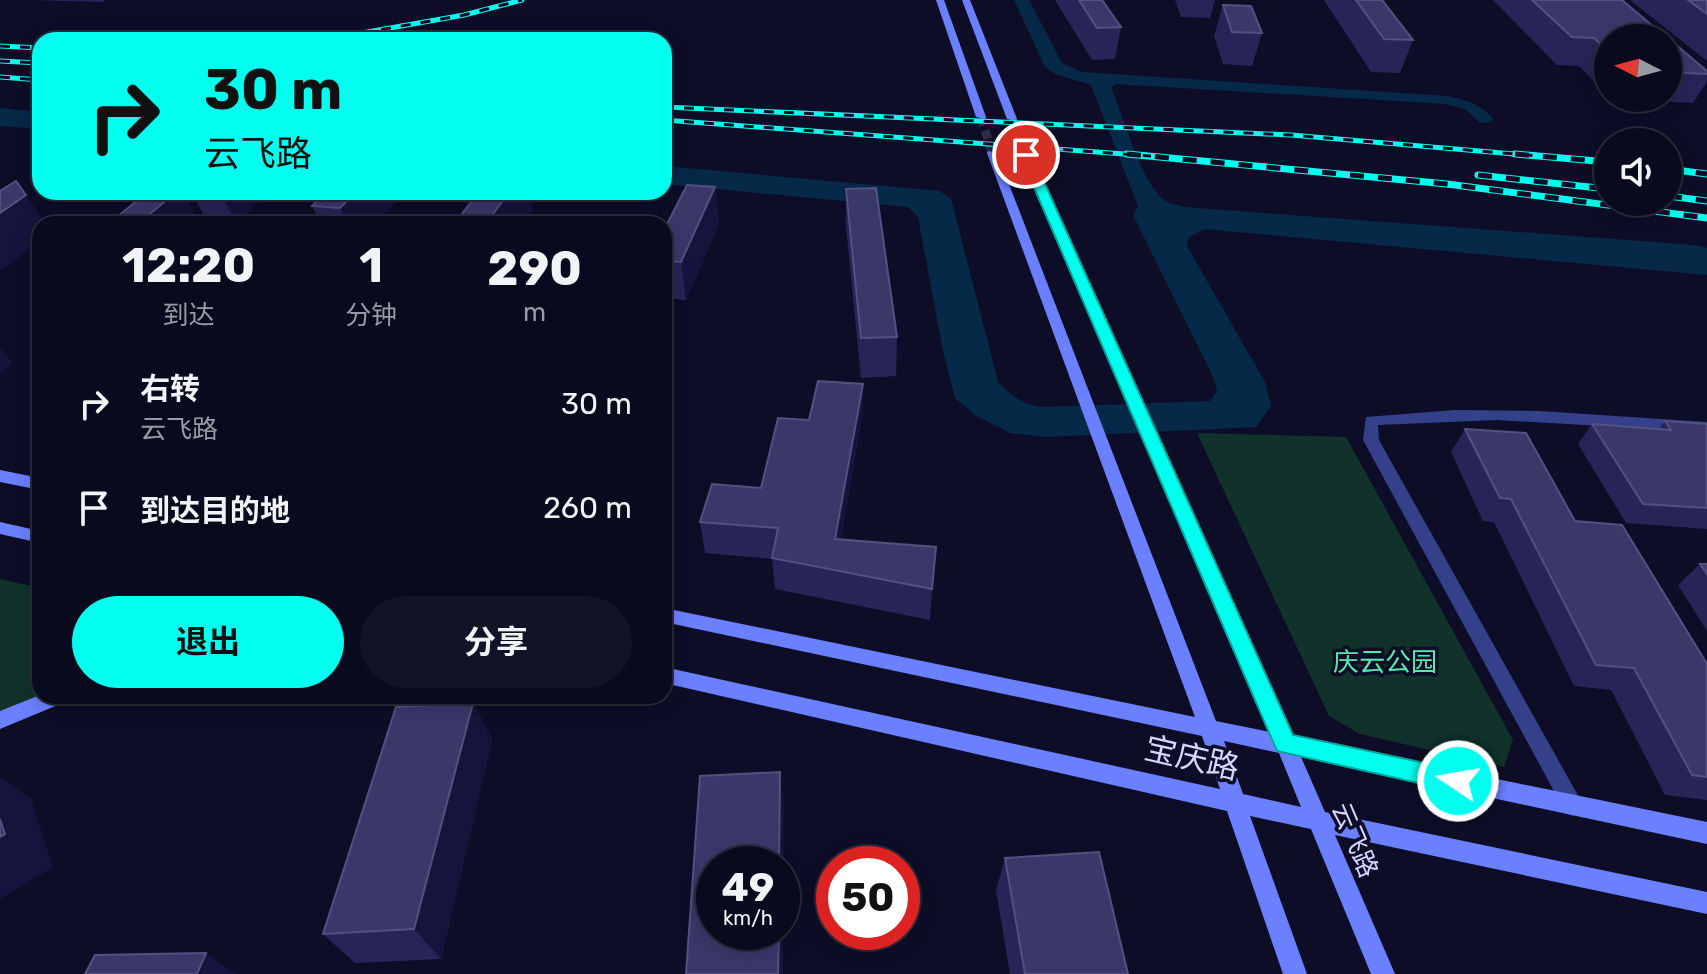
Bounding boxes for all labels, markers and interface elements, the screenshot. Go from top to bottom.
north arrow [1594,24,1682,112]
map controls [1594,24,1682,216]
text: 30 m [204,57,342,123]
icon: right [72,64,176,168]
pin [992,121,1060,189]
button: sound [1594,128,1682,216]
text: 云飞路 [204,132,312,175]
icon: arrive [1004,133,1048,177]
text: 12:20 [122,237,255,294]
text: 1 [359,237,383,294]
text: 290 [487,240,582,297]
text: m [523,297,546,328]
text: 到达 [163,300,215,331]
text: 分钟 [345,300,397,331]
text: 右转 [140,371,200,407]
icon: right [72,382,116,426]
text: 30 m [561,386,632,422]
text: 云飞路 [140,414,218,445]
icon: arrive [72,486,116,530]
text: 260 m [543,490,632,526]
text: 到达目的地 [140,493,290,529]
button: 退出 [72,596,344,688]
button: 分享 [360,596,632,688]
park label: 庆云公园 [1333,647,1437,678]
street label: 宝庆路 [1141,729,1243,787]
position arrow [1416,739,1500,823]
street label: 云飞路 [1325,798,1384,882]
speed limit sign: 50 [816,846,920,950]
text: 49 [722,864,774,911]
text: km/h [723,906,773,930]

